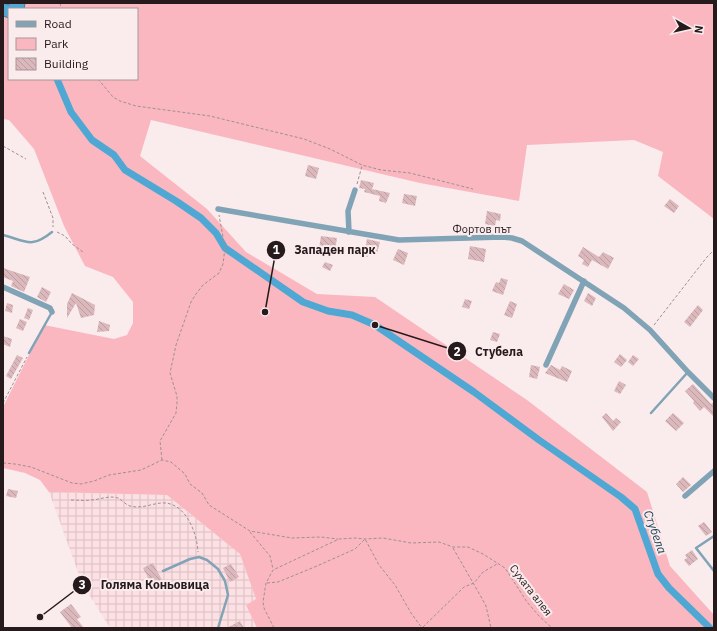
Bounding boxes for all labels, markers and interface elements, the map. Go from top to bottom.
legend [8,8,138,80]
north arrow [669,8,709,48]
text: Road [44,16,72,31]
text: N [691,24,706,34]
text: Park [44,36,69,51]
text: Building [44,56,89,71]
street label: Фортов път [453,222,512,236]
callout: Западен парк [266,238,384,262]
text: 1 [272,242,280,257]
text: Западен парк [294,242,376,257]
callout: Стубела [447,339,531,363]
text: 2 [453,344,461,359]
text: Стубела [475,344,523,359]
water label: Стубела [641,508,670,556]
street label: Сухата алея [507,562,555,618]
callout: Голяма Коньовица [72,573,217,597]
text: 3 [78,577,86,592]
text: Голяма Коньовица [101,577,209,592]

